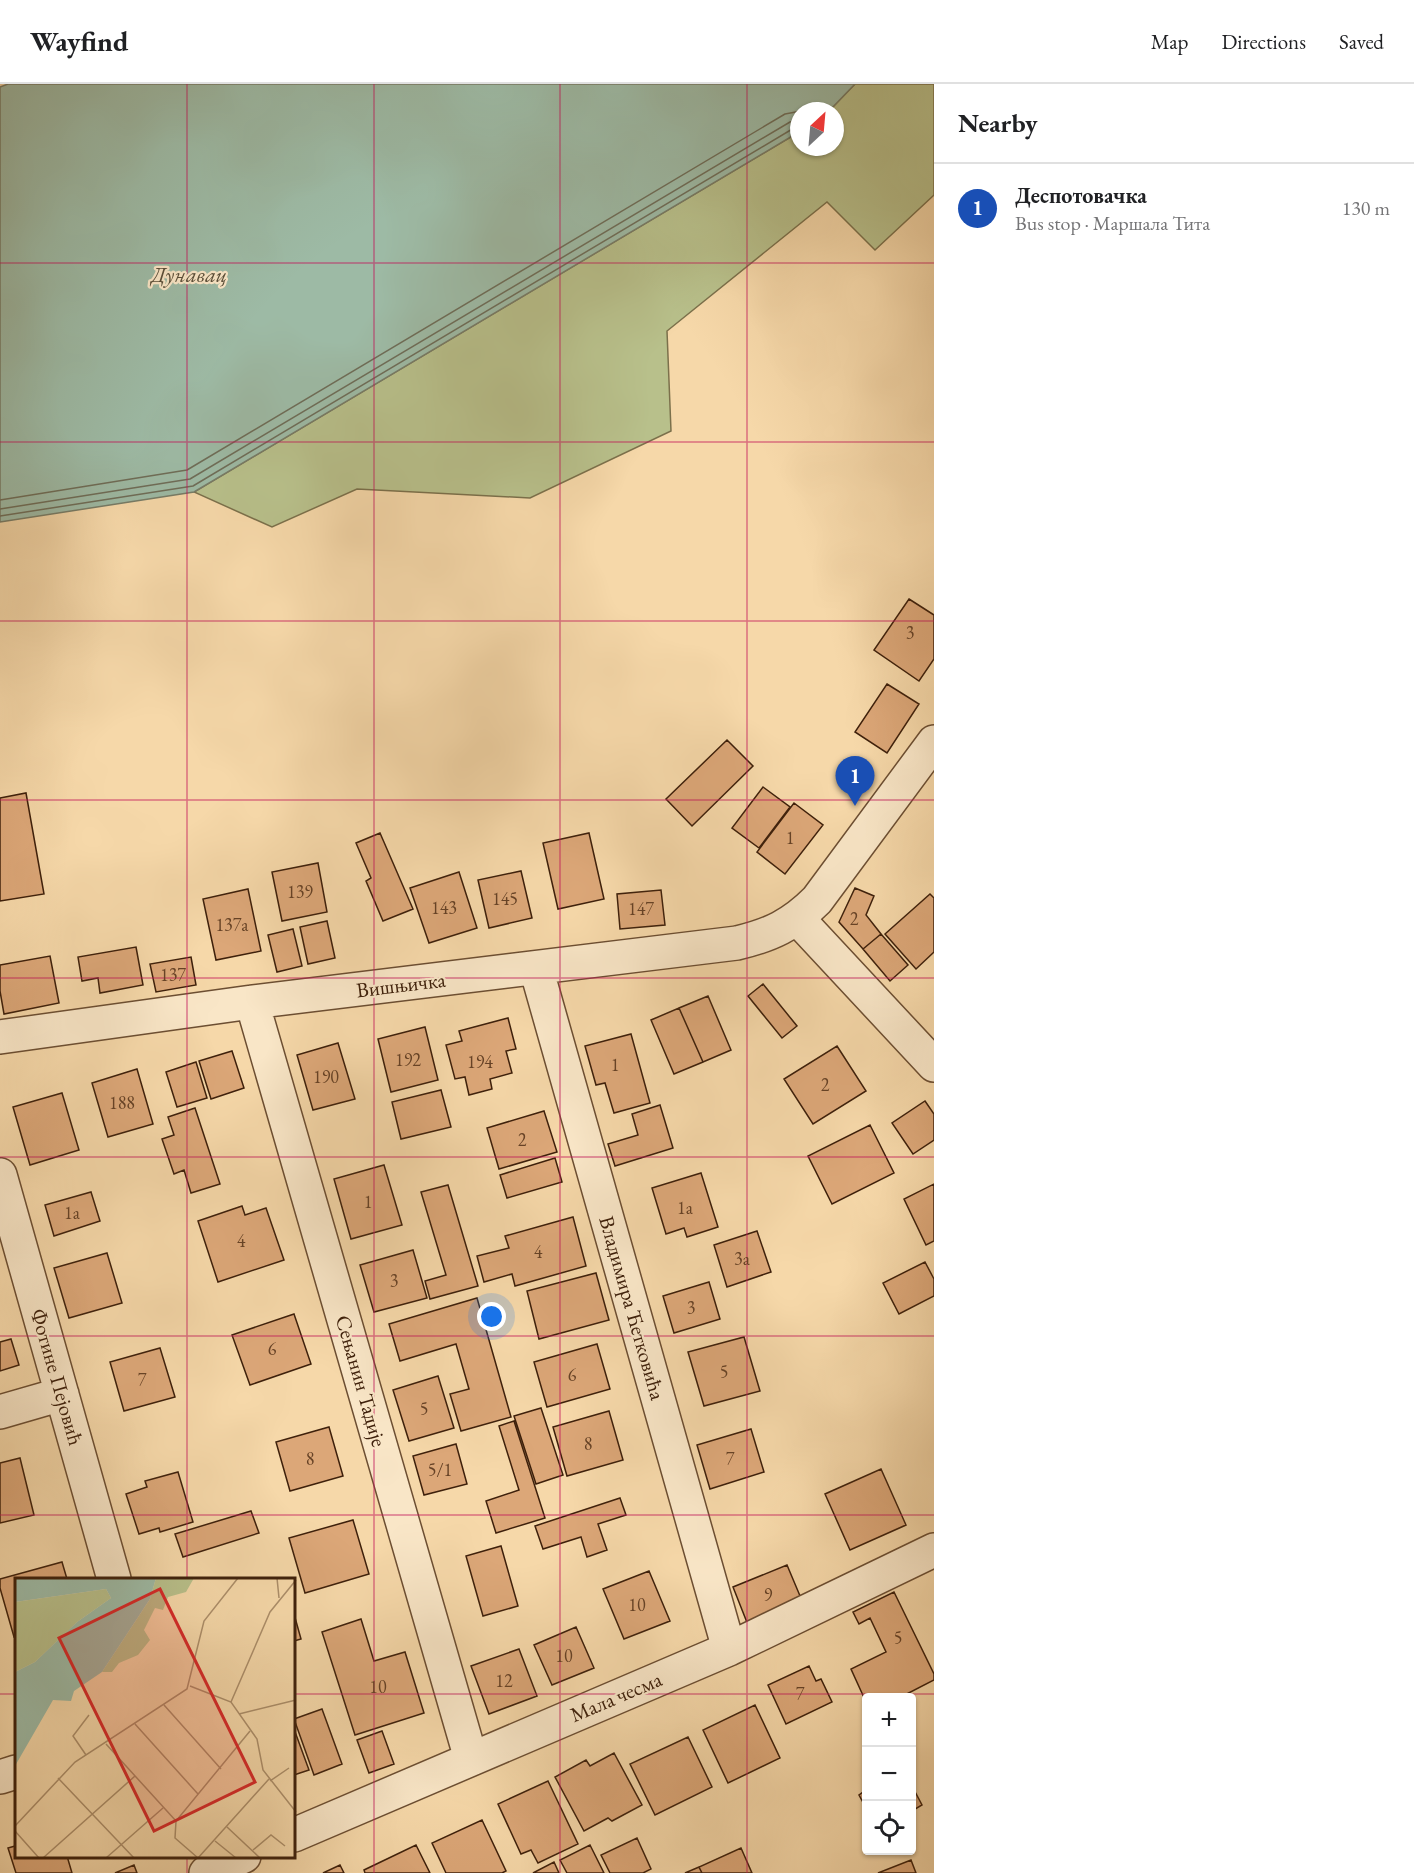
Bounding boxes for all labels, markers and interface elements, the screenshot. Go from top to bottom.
text: Wayfind [30,23,128,59]
text: Map [1151,28,1188,55]
text: Directions [1221,28,1306,55]
text: Saved [1339,28,1384,55]
north arrow [790,102,844,156]
text: Nearby [958,106,1038,140]
text: Деспотовачка [1015,181,1147,210]
text: 1 [972,195,983,221]
text: 130 m [1342,195,1390,221]
text: Bus stop · Маршала Тита [1015,210,1210,236]
water label: Дунавац [149,260,227,289]
house number: 3 [906,621,914,644]
pin: 1 [836,756,874,806]
house number: 1 [786,826,794,849]
house number: 139 [287,880,313,903]
house number: 145 [492,887,518,910]
house number: 143 [431,896,457,919]
house number: 147 [628,897,654,920]
house number: 2 [850,907,859,930]
house number: 137a [215,913,249,936]
house number: 137 [160,963,186,986]
street label: Вишњичка [355,966,448,1003]
house number: 192 [395,1048,421,1071]
house number: 194 [467,1050,493,1073]
house number: 1 [611,1053,619,1076]
house number: 190 [313,1065,339,1088]
house number: 2 [821,1073,830,1096]
house number: 188 [109,1091,135,1114]
house number: 2 [518,1128,527,1151]
house number: 1 [364,1190,372,1213]
house number: 1a [677,1196,694,1219]
house number: 1a [64,1201,81,1224]
street label: Владимира Ћетковића [593,1213,672,1404]
house number: 4 [237,1229,246,1252]
house number: 4 [534,1240,543,1263]
house number: 3a [734,1247,751,1270]
house number: 3 [390,1269,398,1292]
house number: 3 [687,1296,695,1319]
your location [477,1302,506,1331]
street label: Фотине Пејовић [25,1305,90,1448]
street label: Сењанин Тадије [330,1312,393,1450]
house number: 6 [268,1337,277,1360]
house number: 5 [720,1360,728,1383]
house number: 6 [568,1363,577,1386]
house number: 7 [138,1368,147,1391]
house number: 5 [420,1397,428,1420]
house number: 8 [584,1432,592,1455]
house number: 8 [306,1447,314,1470]
house number: 7 [726,1447,735,1470]
house number: 5/1 [428,1458,452,1481]
inset map [15,1578,296,1858]
house number: 9 [764,1583,773,1606]
house number: 10 [628,1593,646,1616]
house number: 5 [894,1626,902,1649]
house number: 10 [555,1644,573,1667]
street label: Мала чесма [566,1665,666,1728]
house number: 12 [495,1669,513,1692]
house number: 10 [369,1675,387,1698]
house number: 7 [796,1682,805,1705]
map controls [862,1693,916,1855]
button: + [862,1693,916,1747]
button: − [862,1747,916,1801]
button: locate [862,1801,916,1855]

